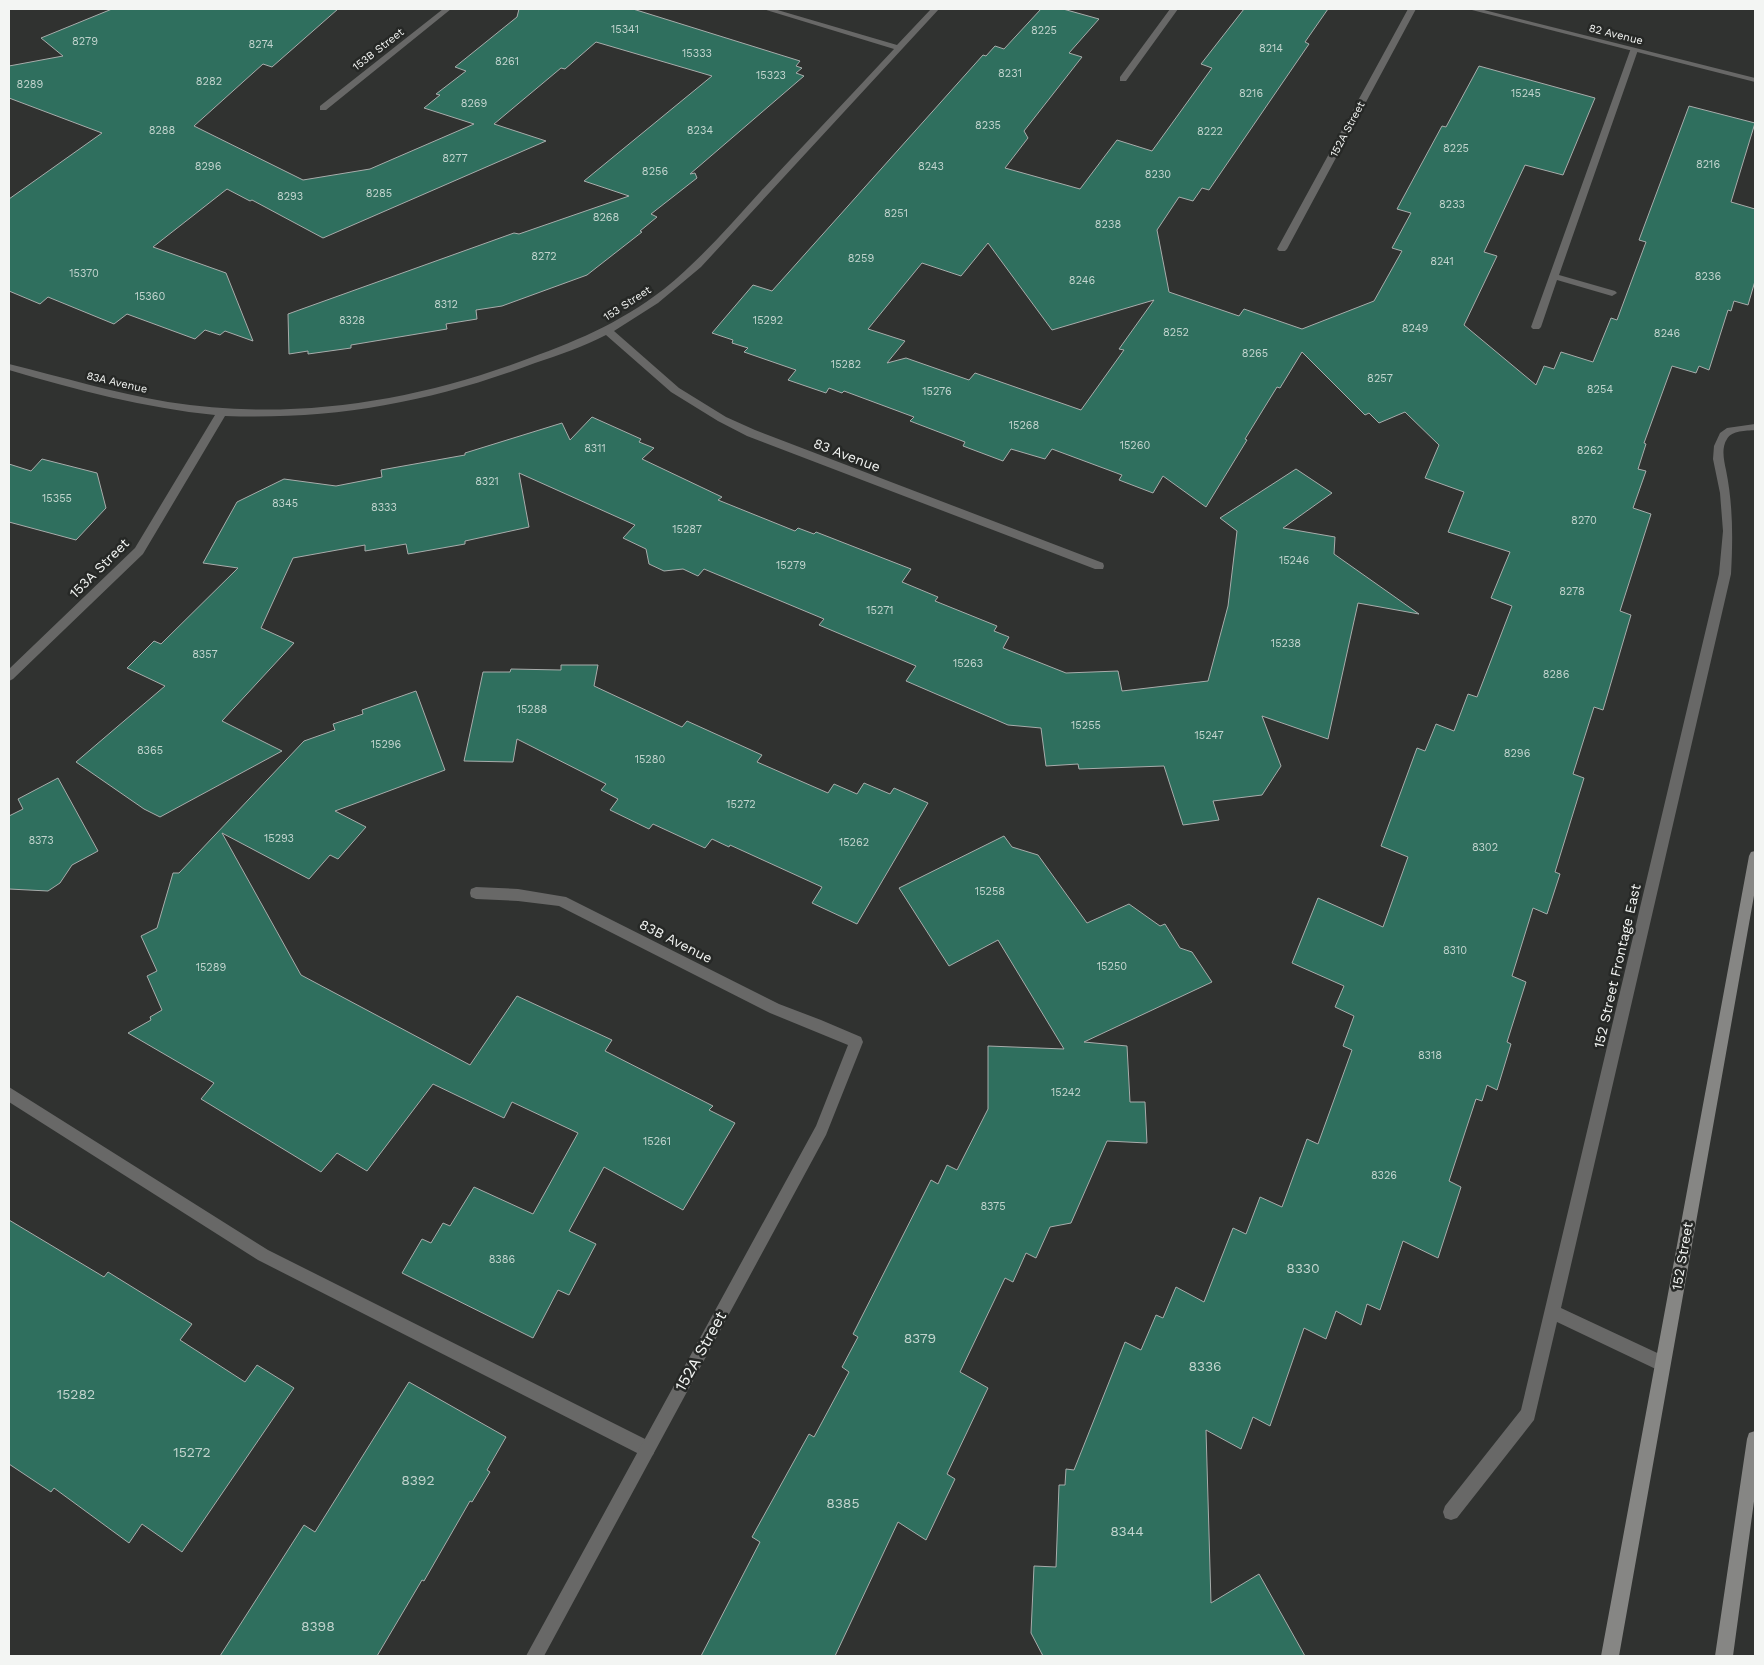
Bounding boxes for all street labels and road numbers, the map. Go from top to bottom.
street label: 82 Avenue [1587,21,1644,47]
street label: 153B Street [350,25,407,73]
street label: 152A Street [1327,99,1368,159]
street label: 153 Street [601,283,654,324]
street label: 83A Avenue [85,369,149,396]
street label: 83 Avenue [811,435,883,475]
street label: 153A Street [66,535,132,601]
street label: 152 Street Frontage East [1590,882,1644,1050]
street label: 83B Avenue [637,916,715,966]
street label: 152 Street [1668,1221,1696,1291]
street label: 152A Street [671,1308,730,1395]

